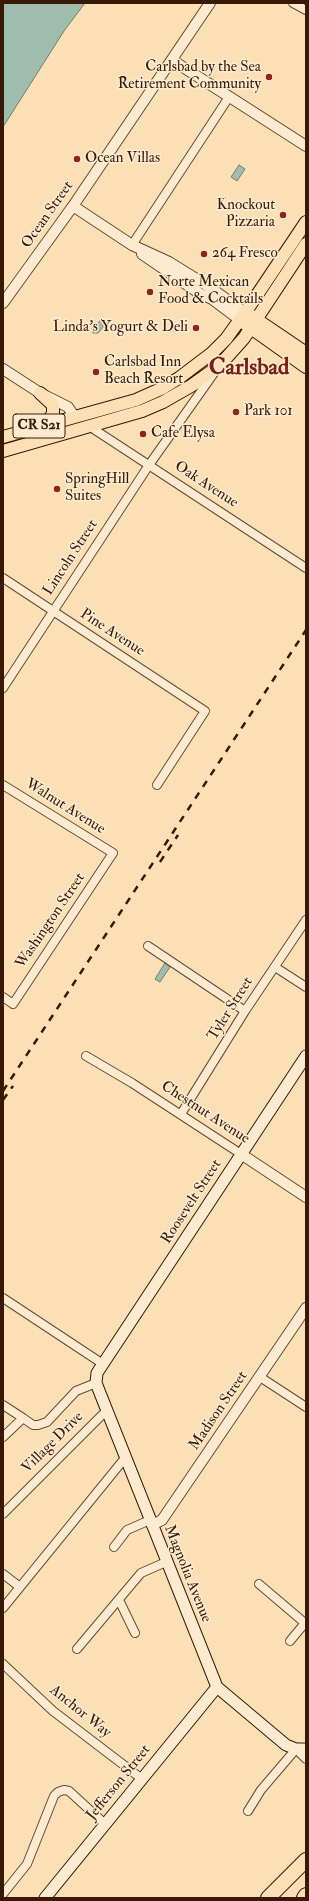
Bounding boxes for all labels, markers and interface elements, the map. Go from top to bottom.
place label: Carlsbad by the Sea Retirement Community [118,59,261,94]
marker: Carlsbad by the Sea Retirement Community [264,72,274,82]
place label: Ocean Villas [85,150,160,168]
marker: Ocean Villas [72,154,82,164]
street label: Ocean Street [18,178,78,252]
place label: Knockout Pizzaria [217,197,275,232]
marker: Knockout Pizzaria [278,210,288,220]
place label: 264 Fresco [212,245,278,263]
marker: 264 Fresco [199,249,209,259]
place label: Norte Mexican Food & Cocktails [158,274,263,309]
marker: Norte Mexican Food & Cocktails [145,287,155,297]
place label: Linda's Yogurt & Deli [53,319,188,337]
marker: Linda's Yogurt & Deli [191,323,201,333]
place label: Carlsbad Inn Beach Resort [104,354,183,389]
district label: Carlsbad [209,355,289,383]
marker: Carlsbad Inn Beach Resort [91,367,101,377]
place label: Park 101 [244,403,293,421]
marker: Park 101 [231,407,241,417]
road number: CR S21 [13,414,65,438]
place label: Cafe Elysa [151,425,215,443]
marker: Cafe Elysa [138,429,148,439]
street label: Oak Avenue [171,458,241,512]
place label: SpringHill Suites [65,471,129,506]
marker: SpringHill Suites [52,484,62,494]
street label: Lincoln Street [40,517,102,599]
street label: Pine Avenue [76,605,148,661]
street label: Walnut Avenue [22,775,108,839]
street label: Washington Street [12,870,90,972]
street label: Tyler Street [205,974,257,1044]
street label: Chestnut Avenue [157,1078,253,1148]
street label: Roosevelt Street [158,1156,226,1248]
street label: Madison Street [186,1368,252,1454]
street label: Village Drive [19,1409,87,1477]
street label: Magnolia Avenue [159,1523,215,1625]
street label: Anchor Way [46,1682,114,1742]
street label: Jefferson Street [83,1742,155,1824]

